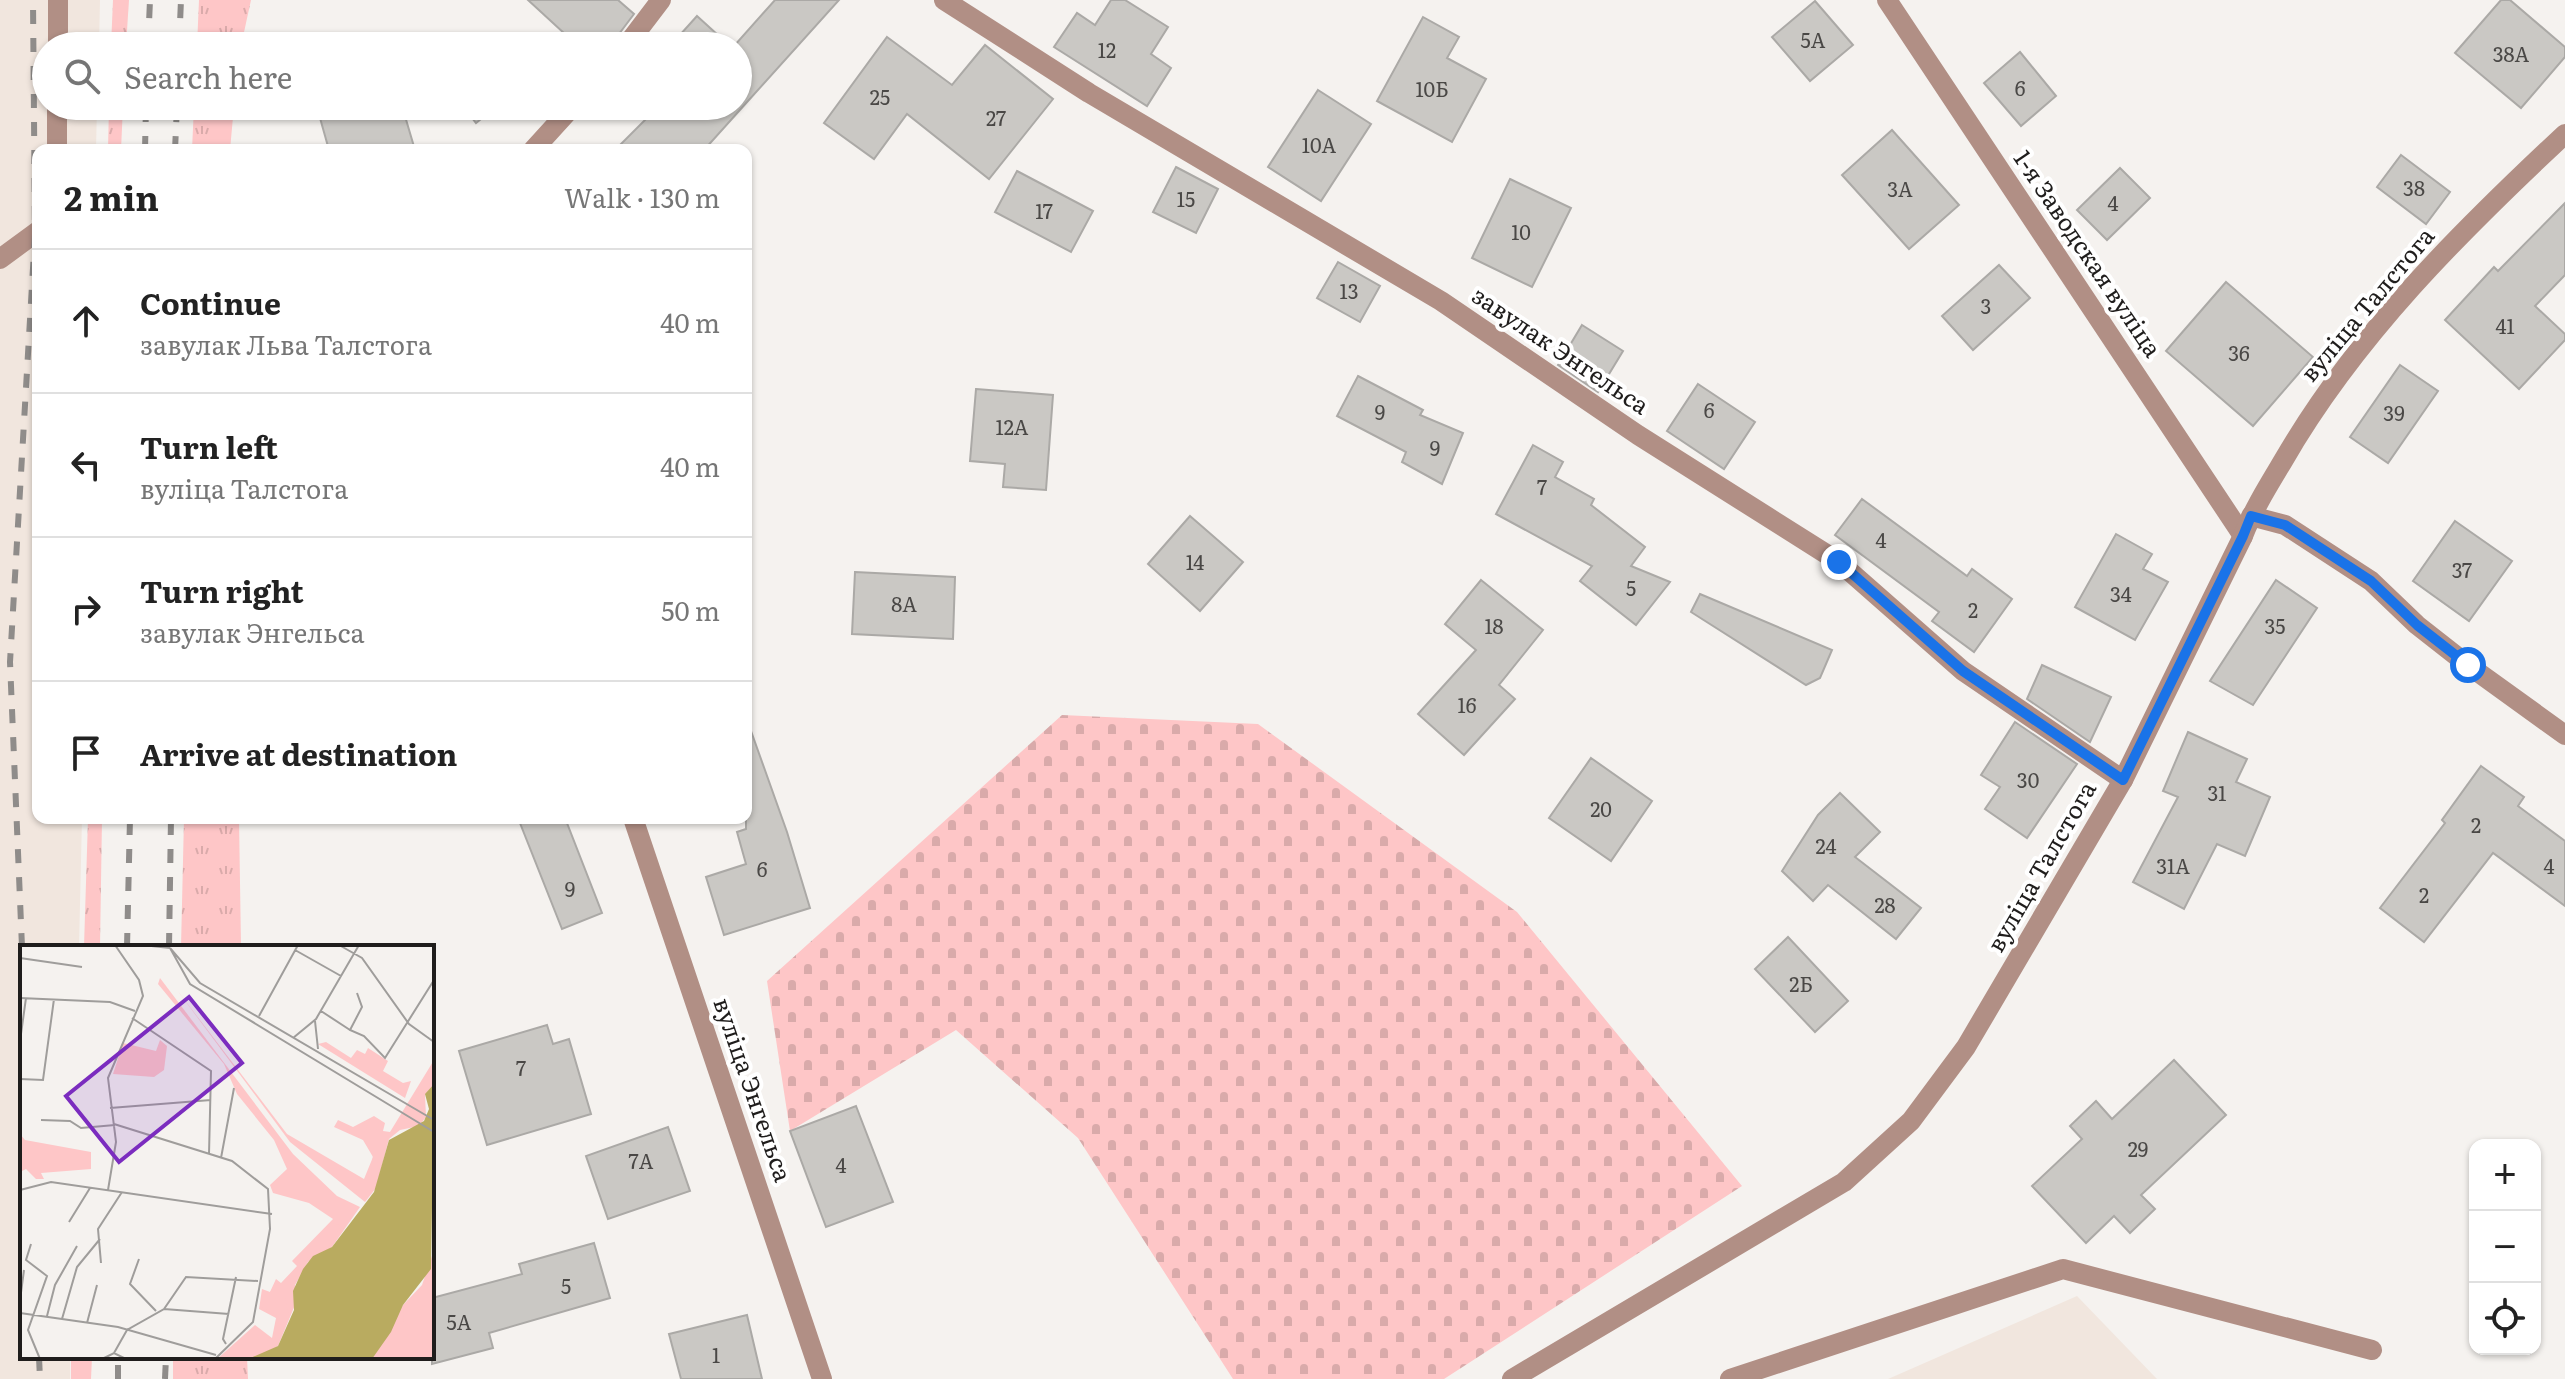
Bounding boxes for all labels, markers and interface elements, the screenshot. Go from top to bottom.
house number: 5А [1801,24,1826,54]
search box [32,32,752,120]
house number: 12 [1098,34,1116,64]
house number: 38А [2493,38,2530,68]
icon: search [60,54,104,98]
text: Search here [124,54,292,98]
house number: 6 [2015,72,2026,102]
house number: 10Б [1415,73,1449,103]
house number: 25 [870,81,890,111]
house number: 27 [986,102,1006,132]
house number: 10А [1302,129,1336,159]
street label: 1-я Заводская вуліца [2007,142,2172,363]
text: 2 min [64,171,159,221]
house number: 38 [2403,172,2425,202]
house number: 3А [1887,173,1913,203]
text: Walk · 130 m [564,177,720,216]
house number: 15 [1177,183,1195,213]
house number: 4 [2107,187,2119,217]
house number: 17 [1035,195,1053,225]
house number: 10 [1511,216,1531,246]
street label: вуліца Талстога [2291,219,2441,388]
house number: 13 [1340,275,1358,305]
street label: завулак Энгельса [1466,276,1657,421]
text: Continue [140,280,281,324]
house number: 3 [1981,290,1991,320]
icon: ahead [64,299,108,343]
text: 40 m [660,302,720,341]
house number: 41 [2495,310,2515,340]
text: завулак Льва Талстога [140,324,432,363]
house number: 36 [2228,337,2250,367]
house number: 6 [1704,394,1715,424]
house number: 9 [1375,396,1385,426]
house number: 39 [2383,397,2405,427]
house number: 12А [996,411,1029,441]
text: Turn left [140,424,278,468]
house number: 9 [1430,432,1440,462]
icon: left [64,443,108,487]
text: 40 m [660,446,720,485]
text: вуліца Талстога [140,468,348,507]
house number: 7 [1537,471,1547,501]
house number: 4 [1875,524,1887,554]
route end [1821,544,1857,580]
house number: 14 [1186,546,1204,576]
house number: 37 [2452,554,2472,584]
text: Turn right [140,568,304,612]
house number: 5 [1626,572,1636,602]
house number: 34 [2110,578,2132,608]
icon: right [64,587,108,631]
house number: 8А [891,588,917,618]
text: 50 m [661,590,720,629]
house number: 2 [1968,594,1978,624]
house number: 18 [1484,610,1504,640]
house number: 35 [2265,610,2285,640]
text: завулак Энгельса [140,612,364,651]
route start [2450,647,2486,683]
house number: 16 [1458,689,1477,719]
icon: arrive [64,731,108,775]
text: Arrive at destination [140,731,457,775]
house number: 30 [2017,764,2039,794]
street label: вуліца Талстога [1977,774,2103,958]
house number: 31 [2208,777,2226,807]
house number: 20 [1590,793,1612,823]
house number: 2 [2471,809,2481,839]
house number: 24 [1815,830,1837,860]
house number: 31А [2156,850,2190,880]
house number: 4 [2543,850,2555,880]
house number: 6 [757,853,768,883]
house number: 9 [565,873,575,903]
house number: 2 [2419,879,2429,909]
house number: 28 [1874,889,1896,919]
inset map [20,945,434,1359]
house number: 2Б [1789,968,1813,998]
street label: вуліца Энгельса [706,992,802,1186]
house number: 7 [516,1052,526,1082]
house number: 29 [2128,1133,2148,1163]
map controls [2469,1139,2541,1355]
button: + [2469,1139,2541,1211]
house number: 7А [629,1145,654,1175]
house number: 4 [835,1149,847,1179]
button: − [2469,1211,2541,1283]
house number: 5 [561,1270,571,1300]
button: locate [2469,1283,2541,1355]
house number: 5А [447,1306,472,1336]
house number: 1 [712,1339,720,1369]

